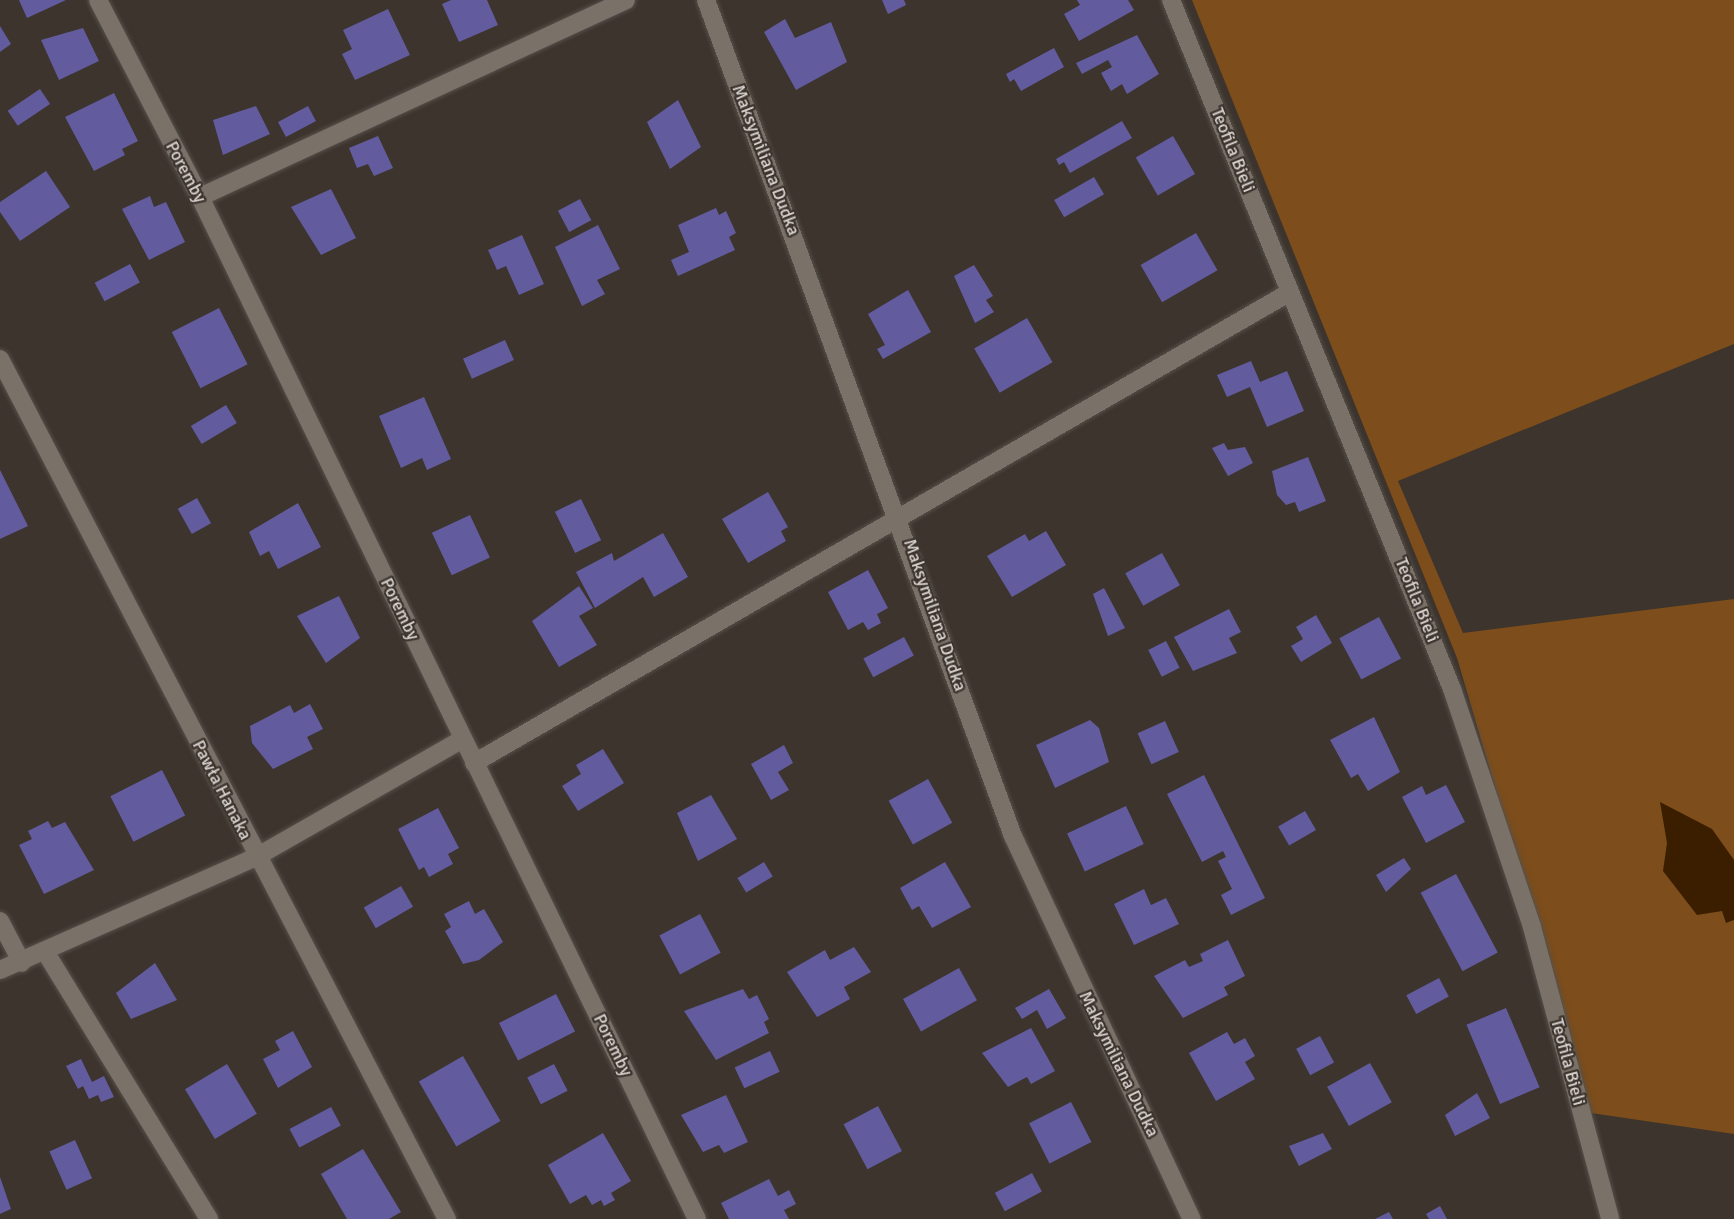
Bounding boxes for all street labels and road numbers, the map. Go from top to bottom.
street label: Maksymiliana Dudka [727,82,805,238]
street label: Teofila Bieli [1206,105,1260,195]
street label: Poremby [161,138,211,206]
street label: Maksymiliana Dudka [899,536,971,694]
street label: Teofila Bieli [1390,555,1444,645]
street label: Poremby [376,574,424,644]
street label: Pawła Hanaka [188,736,256,844]
street label: Maksymiliana Dudka [1074,988,1164,1140]
street label: Poremby [589,1010,637,1080]
street label: Teofila Bieli [1546,1016,1590,1108]

